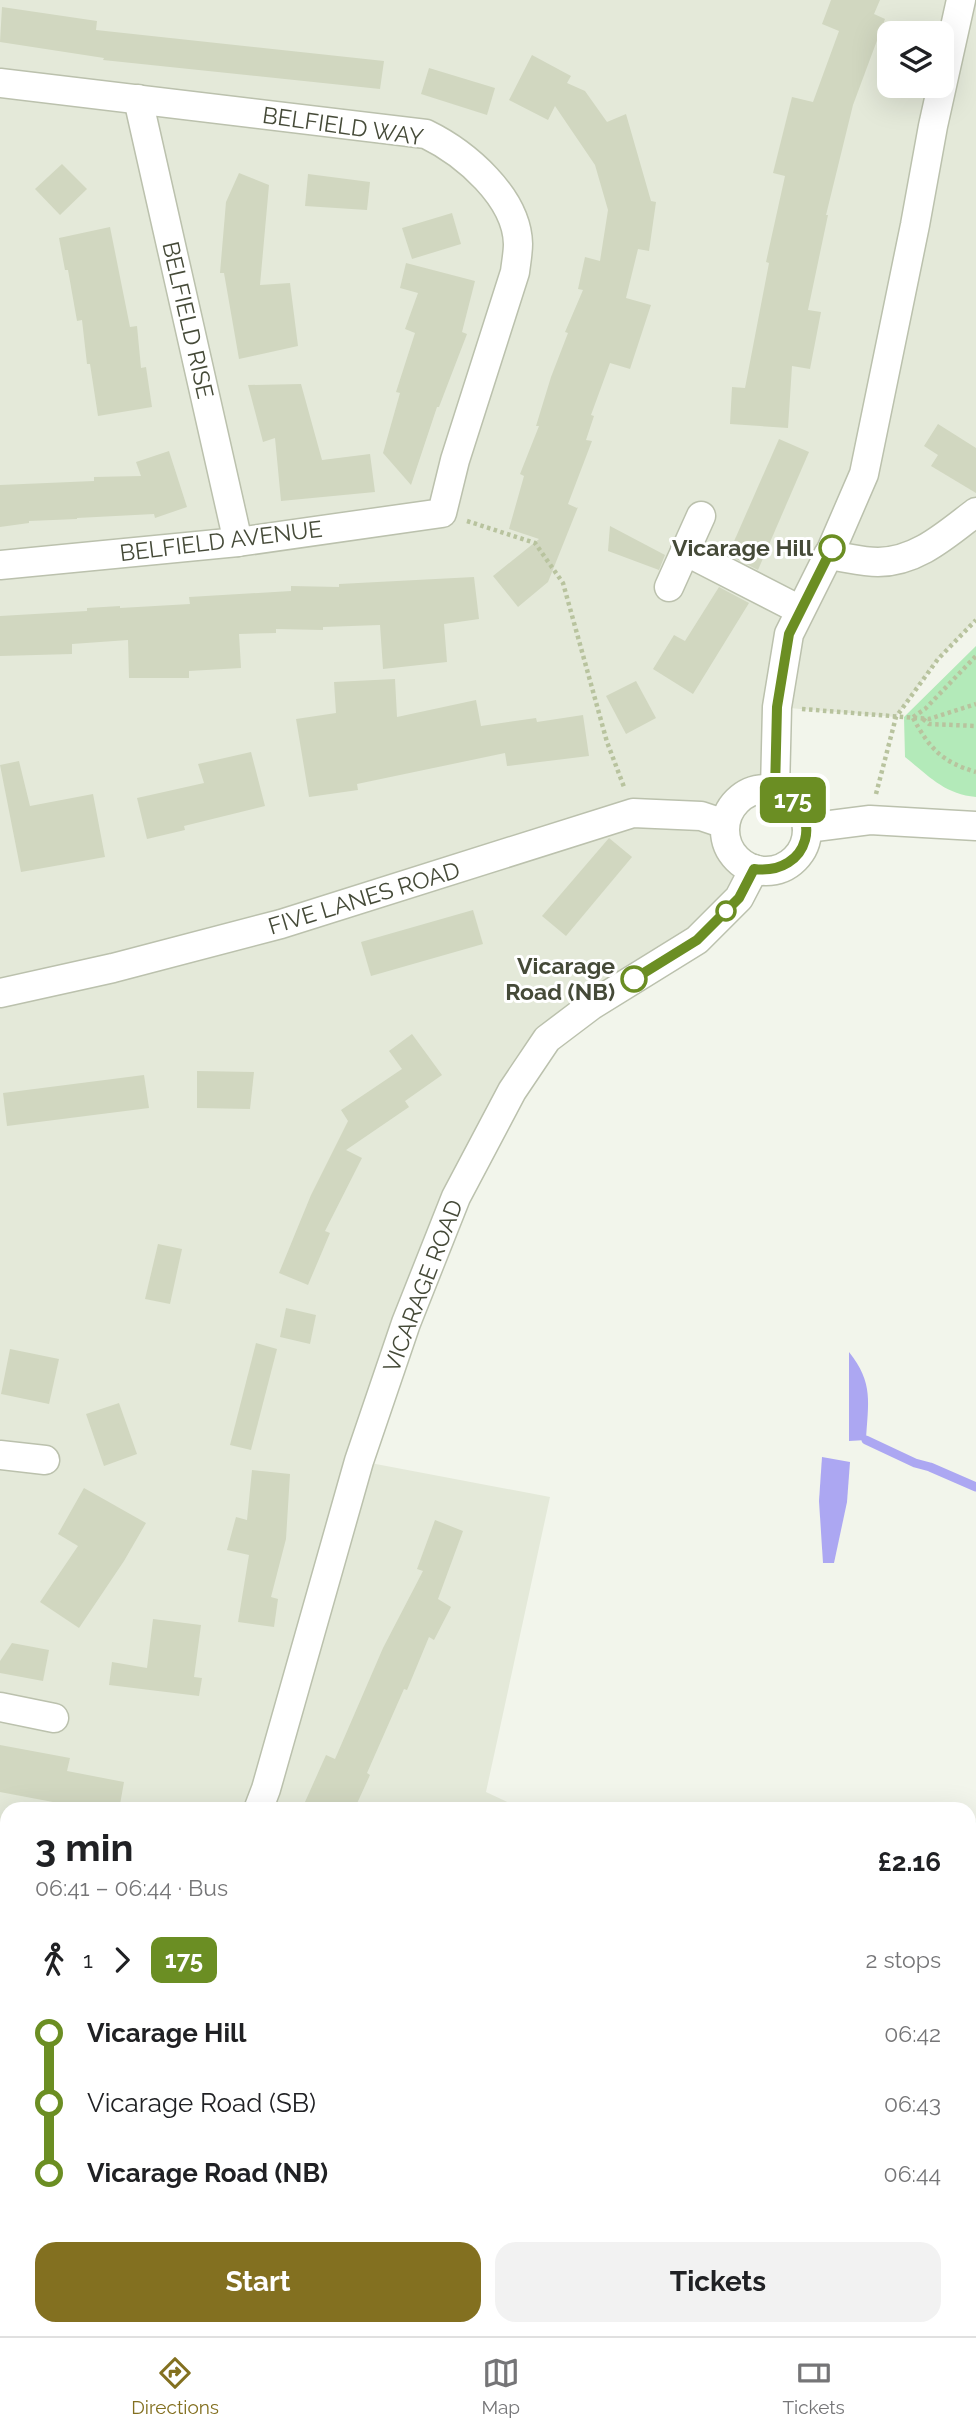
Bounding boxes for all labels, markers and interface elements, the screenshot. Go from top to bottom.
map controls [877,21,954,98]
button: layers [877,21,954,98]
street label: BELFIELD WAY [261,101,425,150]
street label: BELFIELD RISE [157,239,220,401]
street label: BELFIELD AVENUE [118,515,324,566]
place label: Vicarage Hill [672,534,814,561]
marker: Vicarage Hill [819,535,845,561]
line badge: 175 [753,777,833,823]
text: 175 [774,785,812,814]
street label: FIVE LANES ROAD [265,856,463,940]
unlabelled marker [716,901,736,921]
place label: Vicarage Road (NB) [505,952,615,1005]
marker: Vicarage Road (NB) [621,966,647,992]
street label: VICARAGE ROAD [377,1196,468,1376]
text: 3 min [35,1825,133,1870]
text: £2.16 [878,1847,941,1877]
text: 06:41 – 06:44 · Bus [35,1874,228,1901]
icon: walk [35,1941,73,1979]
icon: forward [103,1941,141,1979]
text: 175 [165,1945,203,1974]
text: 1 [83,1946,93,1973]
text: 2 stops [866,1946,941,1973]
text: Vicarage Hill [87,2018,247,2048]
text: 06:42 [884,2020,941,2047]
text: Vicarage Road (SB) [87,2088,316,2118]
text: 06:43 [884,2090,941,2117]
text: Vicarage Road (NB) [87,2158,328,2188]
text: 06:44 [884,2160,941,2187]
button: Start [35,2242,481,2322]
button: Tickets [495,2242,941,2322]
tab: Directions [131,2354,219,2418]
tab: Map [481,2354,520,2418]
tab: Tickets [782,2354,845,2418]

